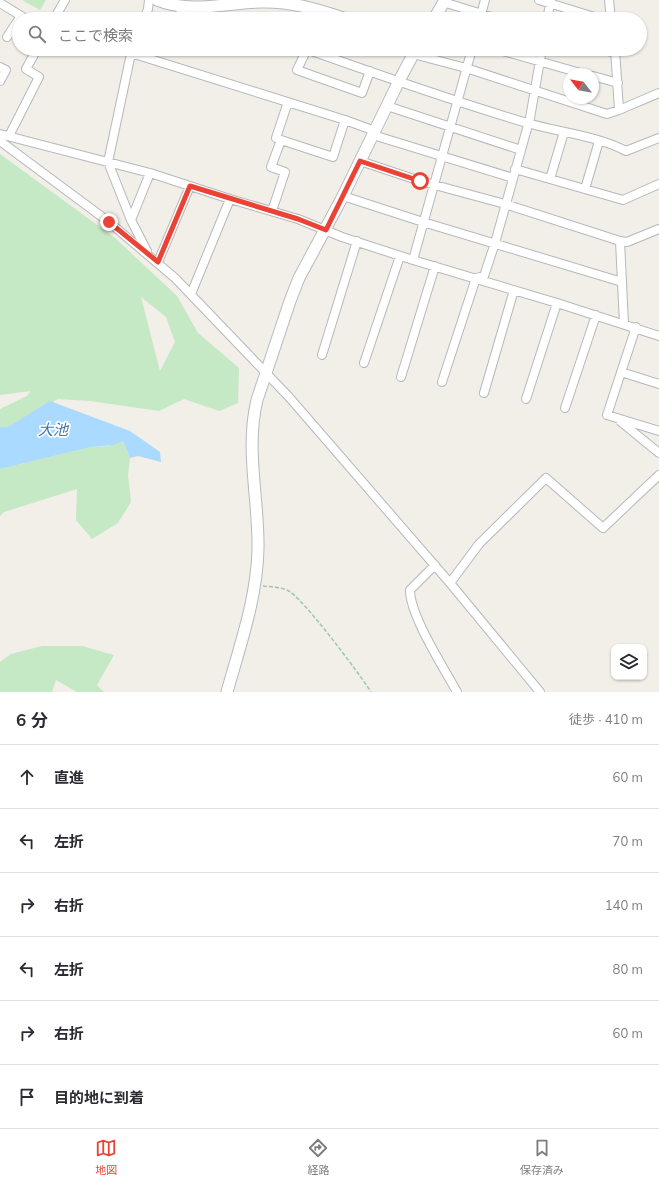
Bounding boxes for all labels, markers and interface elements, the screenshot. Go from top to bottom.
search box [12,12,647,56]
icon: search [26,23,48,45]
text: ここで検索 [58,26,133,45]
north arrow [563,68,599,104]
route start [411,172,429,190]
route end [100,213,118,231]
water label: 大池 [38,420,70,439]
map controls [611,644,647,680]
button: layers [611,644,647,680]
text: 6 分 [16,709,48,730]
text: 徒歩 · 410 m [569,711,643,727]
icon: ahead [16,766,38,788]
text: 直進 [54,768,84,787]
text: 60 m [613,769,643,785]
icon: left [16,830,38,852]
text: 左折 [54,832,84,851]
text: 70 m [613,833,643,849]
icon: right [16,894,38,916]
text: 右折 [54,896,84,915]
text: 140 m [605,897,643,913]
icon: left [16,958,38,980]
text: 左折 [54,960,84,979]
text: 80 m [613,961,643,977]
icon: right [16,1022,38,1044]
text: 右折 [54,1024,84,1043]
text: 60 m [613,1025,643,1041]
icon: arrive [16,1086,38,1108]
text: 目的地に到着 [54,1088,144,1107]
tab: 地図 [95,1137,117,1177]
tab: 経路 [307,1137,329,1177]
tab: 保存済み [520,1137,564,1177]

